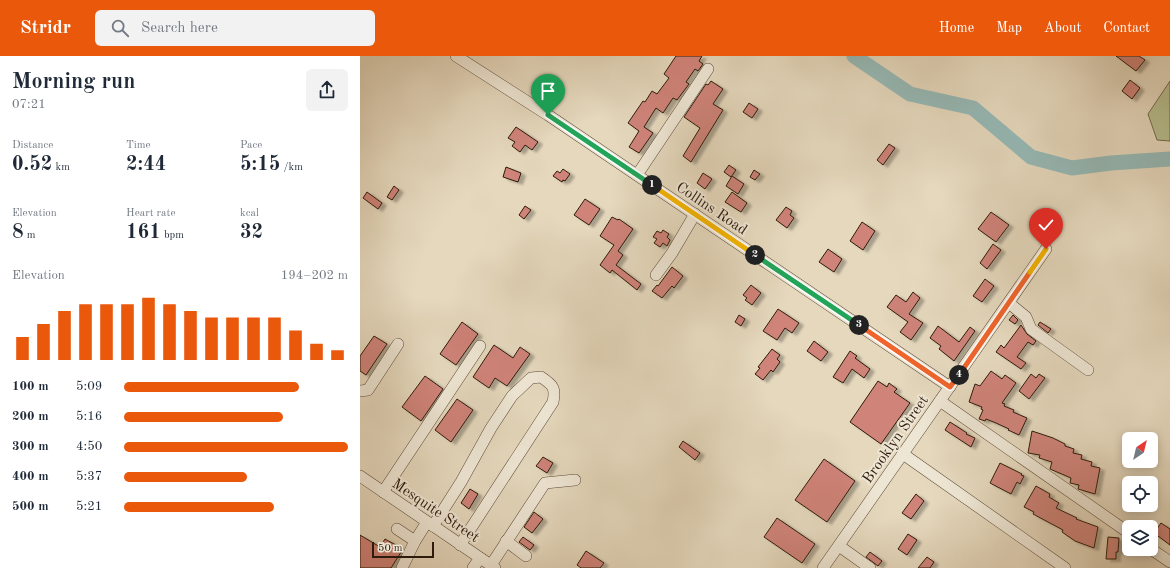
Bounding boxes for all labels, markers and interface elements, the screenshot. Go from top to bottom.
search box [95,10,375,46]
icon: search [109,17,131,39]
text: Stridr [20,19,71,38]
text: Search here [141,21,218,36]
text: Home [939,21,974,35]
text: Map [996,21,1022,35]
text: About [1044,21,1081,35]
text: Contact [1103,21,1150,35]
button: share [306,69,348,111]
text: Morning run [12,71,135,93]
pin [531,74,565,115]
icon: arrive [537,80,559,102]
text: 07:21 [12,98,46,111]
text: Distance [12,140,53,151]
text: Time [126,140,151,151]
text: Pace [240,140,262,151]
text: 0.52 [12,155,52,175]
text: 2:44 [126,155,166,175]
text: 5:15 [240,155,280,175]
text: km [52,162,70,173]
text: /km [280,162,303,173]
pin: 1 [642,175,662,195]
text: 1 [649,179,655,190]
street label: Collins Road [673,180,749,238]
text: Elevation [12,208,57,219]
text: Heart rate [126,208,175,219]
text: kcal [240,208,259,219]
pin [1029,208,1063,249]
icon: check [1035,214,1057,236]
text: 8 [12,223,24,243]
text: 161 [126,223,161,243]
text: 32 [240,223,263,243]
text: m [24,230,35,241]
text: bpm [161,230,184,241]
pin: 2 [745,245,765,265]
text: 2 [752,249,758,260]
text: Elevation [12,269,65,282]
text: 194–202 m [281,269,348,282]
pin: 3 [849,315,869,335]
text: 3 [856,319,862,330]
pin: 4 [949,365,969,385]
text: 4 [956,369,962,380]
text: 100 m [12,380,49,393]
text: 5:09 [76,380,102,393]
street label: Brooklyn Street [860,393,932,486]
text: 200 m [12,410,49,423]
text: 5:16 [76,410,102,423]
north arrow [1122,432,1158,468]
map controls [1122,432,1158,556]
text: 300 m [12,440,49,453]
text: 4:50 [76,440,102,453]
text: 400 m [12,470,49,483]
text: 5:37 [76,470,102,483]
button: locate [1122,476,1158,512]
street label: Mesquite Street [389,477,482,546]
text: 500 m [12,500,49,513]
text: 5:21 [76,500,102,513]
button: layers [1122,520,1158,556]
scale bar [372,540,434,559]
text: 50 m [378,543,403,554]

